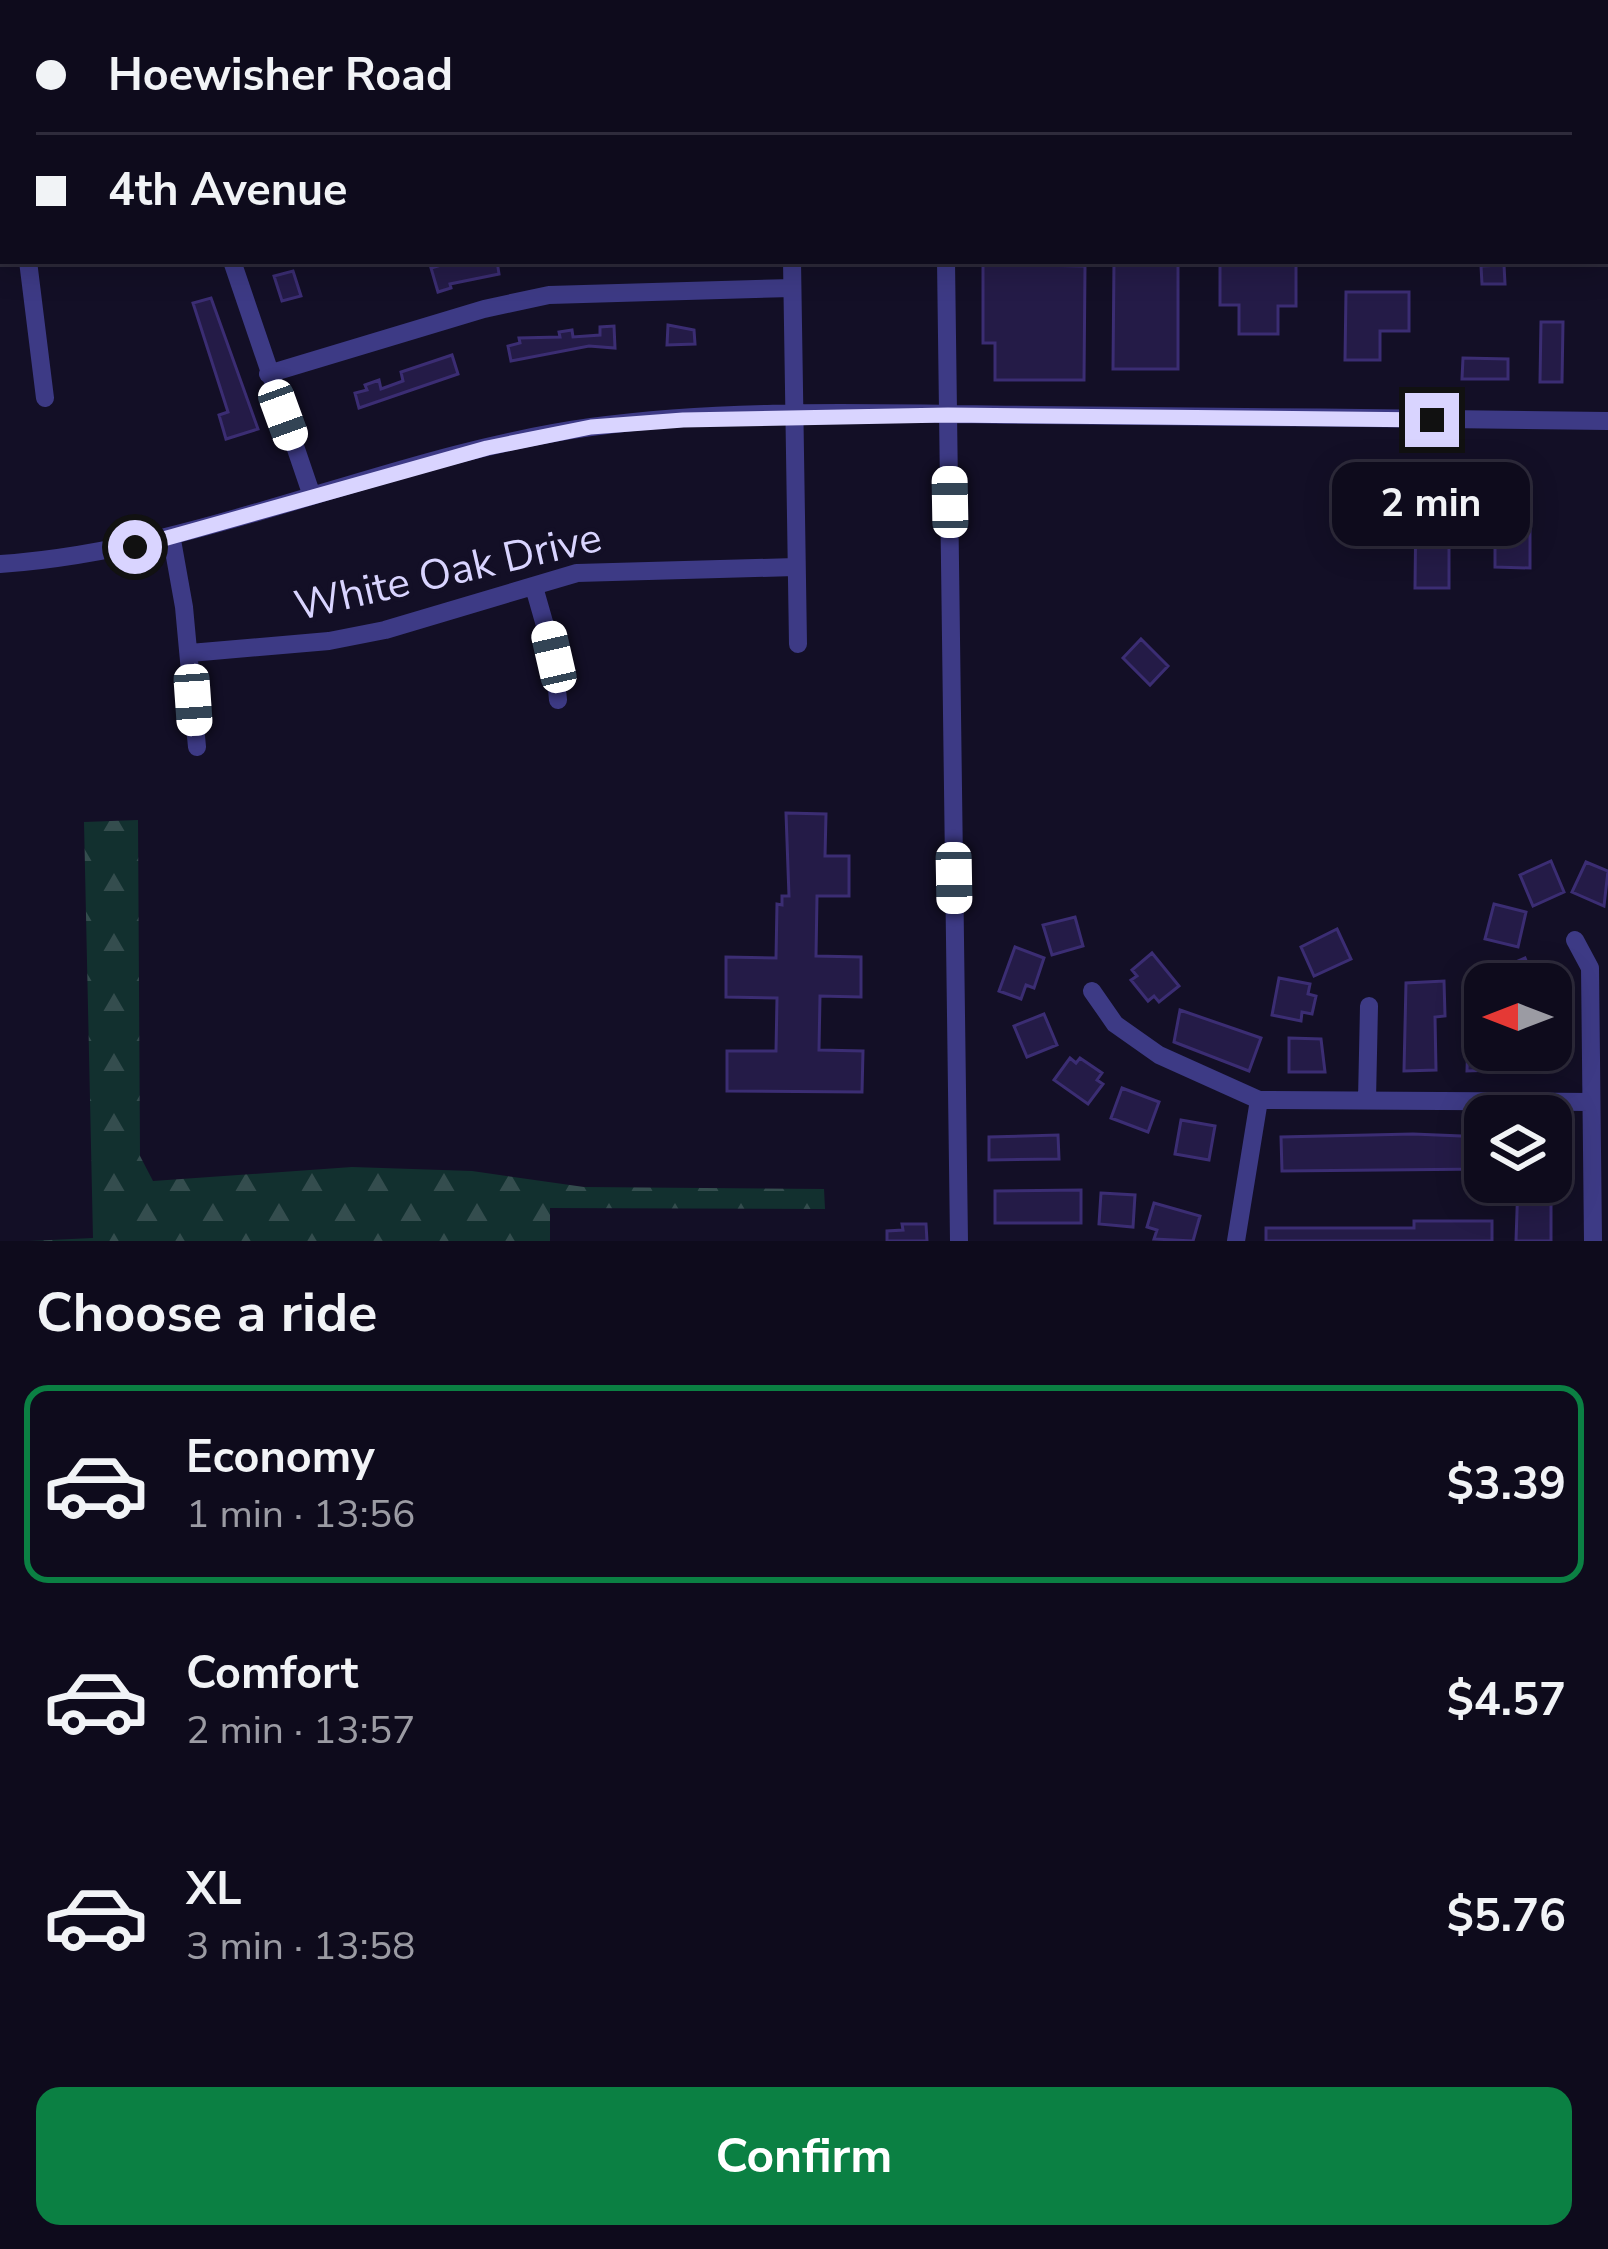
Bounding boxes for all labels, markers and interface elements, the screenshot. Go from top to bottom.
text: Hoewisher Road [108,45,453,106]
text: 4th Avenue [108,160,347,221]
car [254,375,312,455]
route end [1405,393,1459,447]
callout: 2 min [1333,462,1531,546]
car [931,466,969,538]
text: 2 min [1381,477,1481,530]
street label: White Oak Drive [289,509,607,635]
route start [108,520,162,574]
car [528,618,580,696]
car [173,663,213,737]
car [935,842,973,914]
north arrow [1464,963,1572,1071]
map controls [1464,963,1572,1203]
button: layers [1464,1095,1572,1203]
text: Choose a ride [36,1276,377,1350]
text: Economy [186,1427,375,1488]
icon: car [42,1430,150,1538]
text: $3.39 [1447,1454,1566,1515]
text: 1 min · 13:56 [186,1488,415,1541]
text: Comfort [186,1643,358,1704]
icon: car [42,1646,150,1754]
text: $4.57 [1447,1670,1566,1731]
text: 2 min · 13:57 [186,1704,415,1757]
text: XL [186,1859,242,1920]
icon: car [42,1862,150,1970]
text: $5.76 [1447,1886,1566,1947]
text: 3 min · 13:58 [186,1920,415,1973]
button: Confirm [36,2087,1572,2225]

